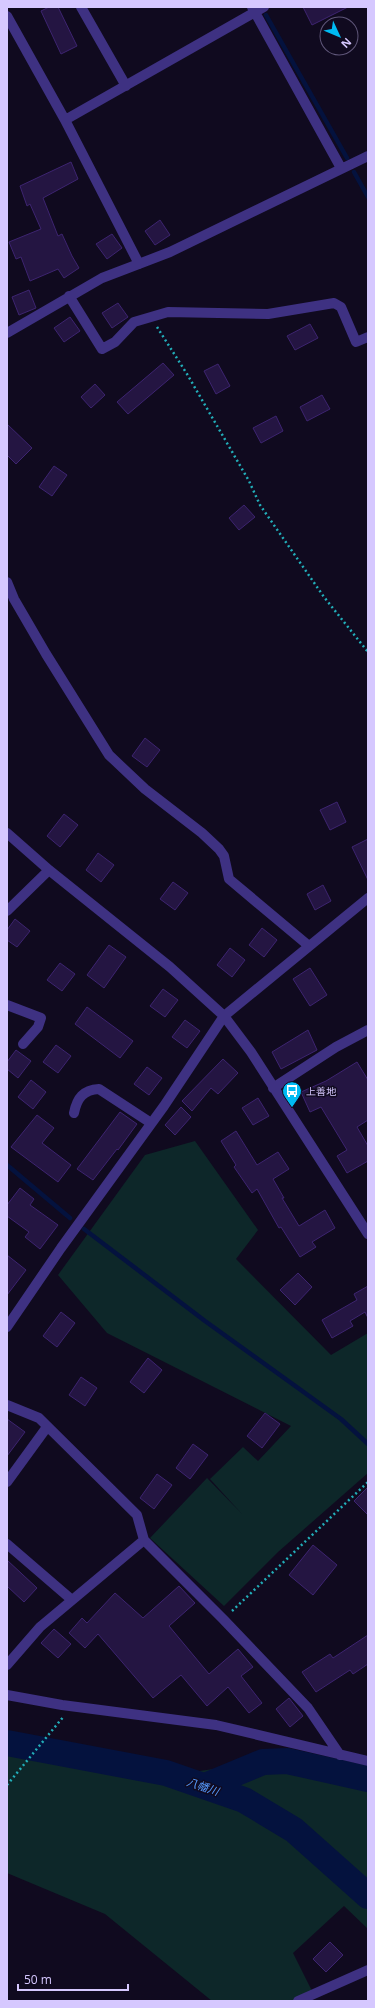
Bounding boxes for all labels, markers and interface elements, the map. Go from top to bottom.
north arrow [319,16,359,56]
text: N [338,35,355,52]
bus stop icon: 上善地 [281,1080,303,1108]
place label: 上善地 [306,1084,337,1098]
water label: 八幡川 [185,1774,222,1799]
scale bar [18,1966,128,1992]
text: 50 m [24,1971,52,1988]

